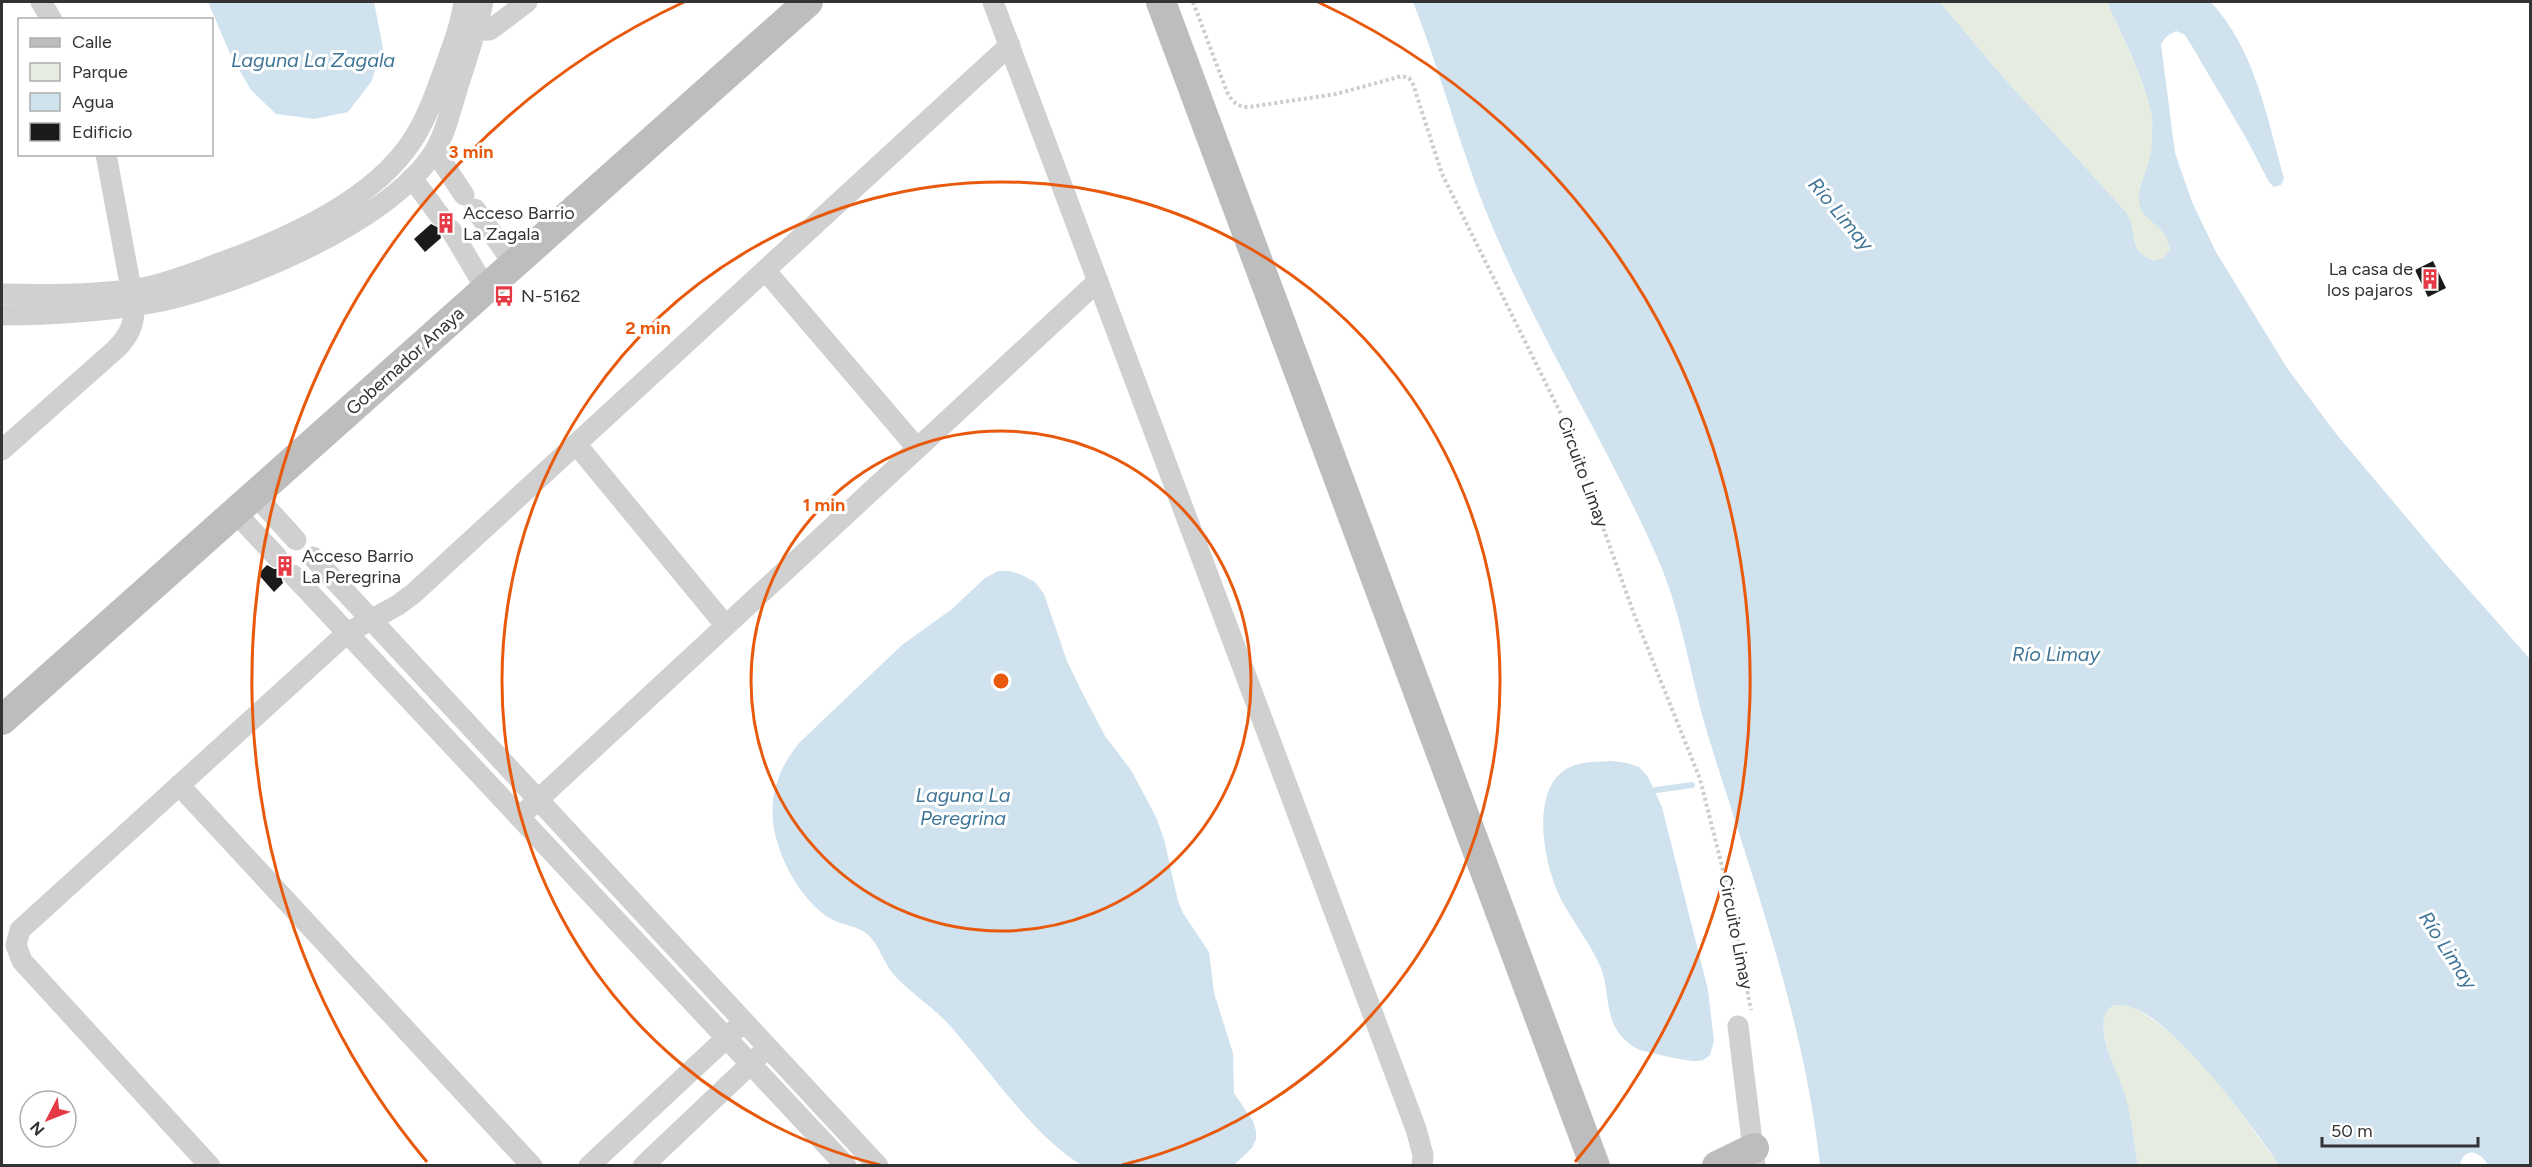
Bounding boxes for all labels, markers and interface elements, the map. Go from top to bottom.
legend [18,18,213,156]
text: Calle [72,31,112,53]
water label: Laguna La Zagala [231,48,395,72]
text: Parque [72,61,128,83]
text: Agua [72,91,114,113]
text: Edificio [72,121,133,143]
text: 3 min [449,141,493,163]
water label: Río Limay [1804,173,1879,257]
place label: Acceso Barrio La Zagala [463,202,575,245]
building icon: Acceso Barrio La Zagala [434,211,458,235]
place label: La casa de los pajaros [2327,258,2413,301]
building icon: La casa de los pajaros [2418,267,2442,291]
bus stop icon: N-5162 [492,284,516,308]
place label: N-5162 [521,285,580,307]
street label: Gobernador Anaya [342,302,468,420]
text: 2 min [625,317,671,339]
street label: Circuito Limay [1553,414,1613,531]
text: 1 min [803,494,845,516]
place label: Acceso Barrio La Peregrina [302,545,414,588]
building icon: Acceso Barrio La Peregrina [273,554,297,578]
water label: Río Limay [2012,642,2102,666]
centre of rings [991,671,1011,691]
water label: Laguna La Peregrina [916,783,1011,830]
street label: Circuito Limay [1714,873,1758,992]
water label: Río Limay [2414,907,2483,995]
north arrow [18,1089,78,1149]
scale bar [2322,1110,2478,1148]
text: N [26,1118,48,1140]
text: 50 m [2331,1120,2373,1142]

